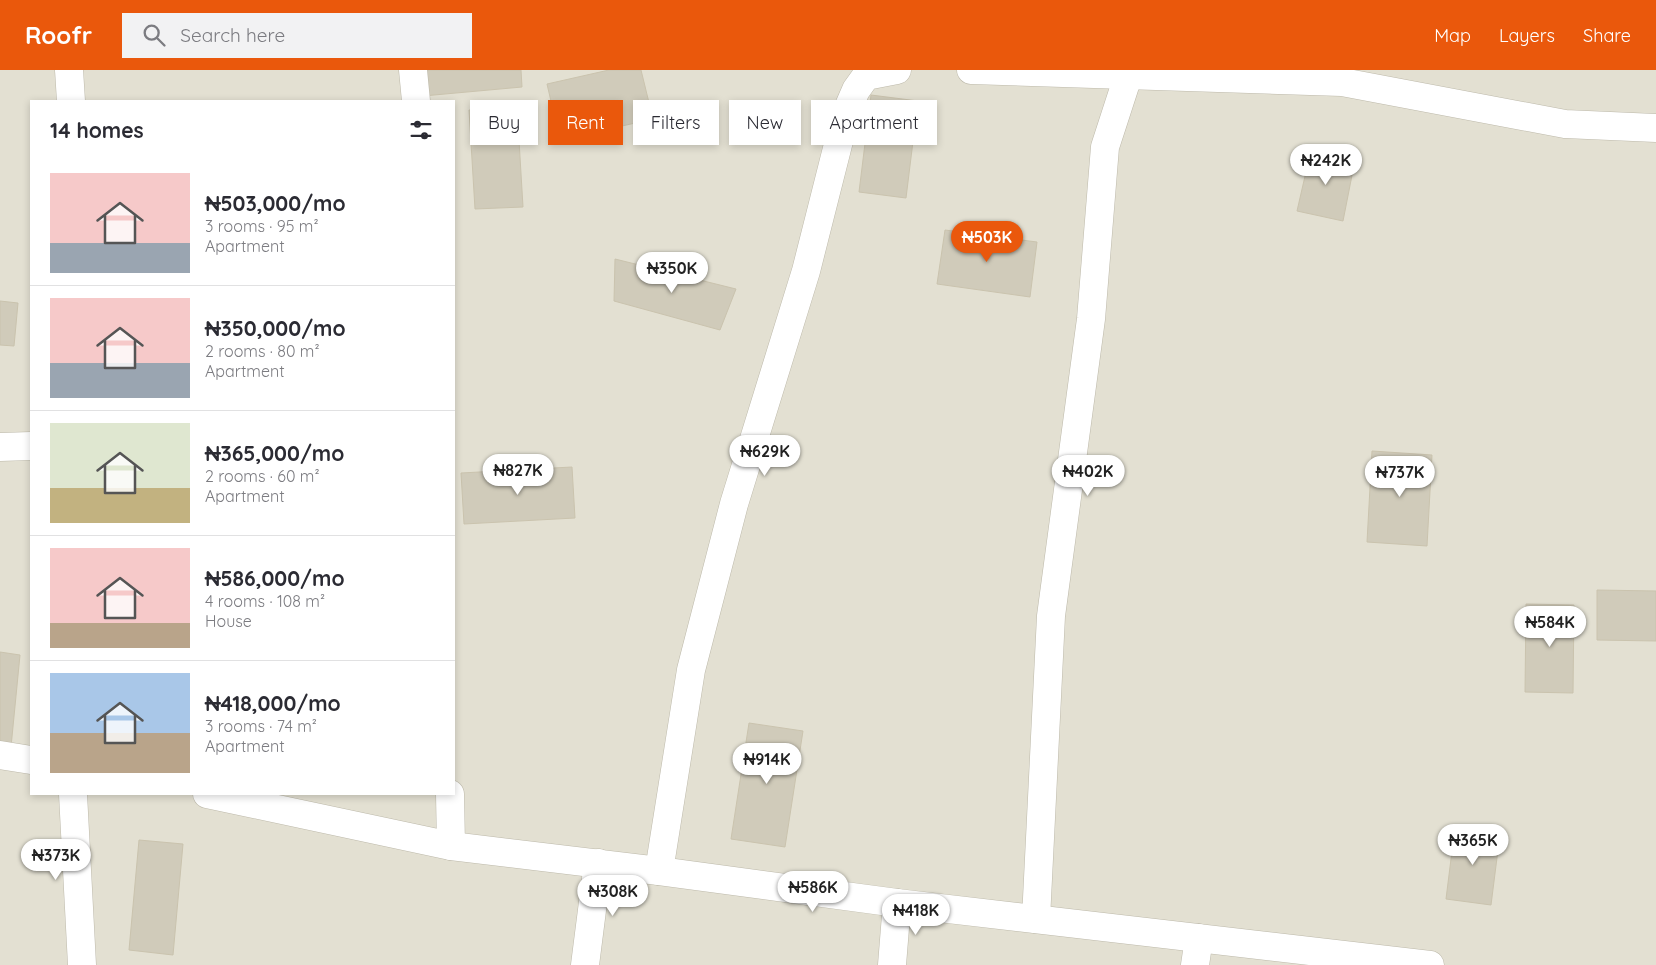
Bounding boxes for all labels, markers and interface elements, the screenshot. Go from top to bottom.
search box [122,13,472,58]
text: Roofr [25,20,92,50]
icon: search [140,21,168,49]
text: Search here [180,23,285,47]
text: Map [1434,24,1471,47]
text: Layers [1499,24,1555,47]
text: Share [1583,24,1631,47]
chip: Buy [470,100,538,145]
chip: Rent [548,100,623,145]
chip: Filters [633,100,719,145]
chip: New [729,100,801,145]
chip: Apartment [811,100,937,145]
icon: filters [407,116,435,144]
text: 14 homes [50,117,144,143]
pin: ₦242K [1291,144,1361,186]
text: ₦242K [1301,150,1351,170]
text: ₦503,000/mo [205,190,346,216]
icon: home [90,193,150,253]
text: 3 rooms · 95 m² [205,216,319,236]
pin: ₦503K [952,220,1022,263]
text: ₦503K [962,227,1012,247]
text: Apartment [205,236,285,256]
pin: ₦350K [637,252,707,294]
text: ₦350K [647,258,697,278]
text: ₦350,000/mo [205,315,346,341]
icon: home [90,318,150,378]
text: 2 rooms · 80 m² [205,341,320,361]
text: Apartment [205,361,285,381]
pin: ₦629K [730,434,800,477]
text: ₦365,000/mo [205,440,344,466]
text: ₦629K [740,441,790,461]
icon: home [90,443,150,503]
pin: ₦827K [483,454,553,496]
pin: ₦402K [1053,454,1123,497]
pin: ₦737K [1365,456,1435,498]
text: ₦827K [494,460,542,480]
text: ₦402K [1063,461,1113,481]
text: ₦737K [1376,462,1424,482]
text: 2 rooms · 60 m² [205,466,319,486]
text: Apartment [205,486,285,506]
text: ₦586,000/mo [205,565,345,591]
icon: home [90,568,150,628]
text: 4 rooms · 108 m² [205,591,325,611]
pin: ₦584K [1515,606,1585,648]
text: House [205,611,252,631]
text: ₦584K [1525,612,1575,632]
text: ₦418,000/mo [205,690,341,716]
icon: home [90,693,150,753]
text: 3 rooms · 74 m² [205,716,317,736]
text: Apartment [205,736,285,756]
pin: ₦914K [732,742,802,785]
text: ₦914K [744,749,790,769]
pin: ₦365K [1438,824,1508,866]
text: ₦365K [1449,830,1497,850]
pin: ₦373K [21,838,91,881]
text: ₦373K [32,845,80,865]
pin: ₦586K [778,870,848,913]
pin: ₦308K [578,874,648,917]
text: ₦586K [788,877,838,897]
text: ₦308K [588,881,638,901]
pin: ₦418K [881,894,951,936]
text: ₦418K [893,900,939,920]

